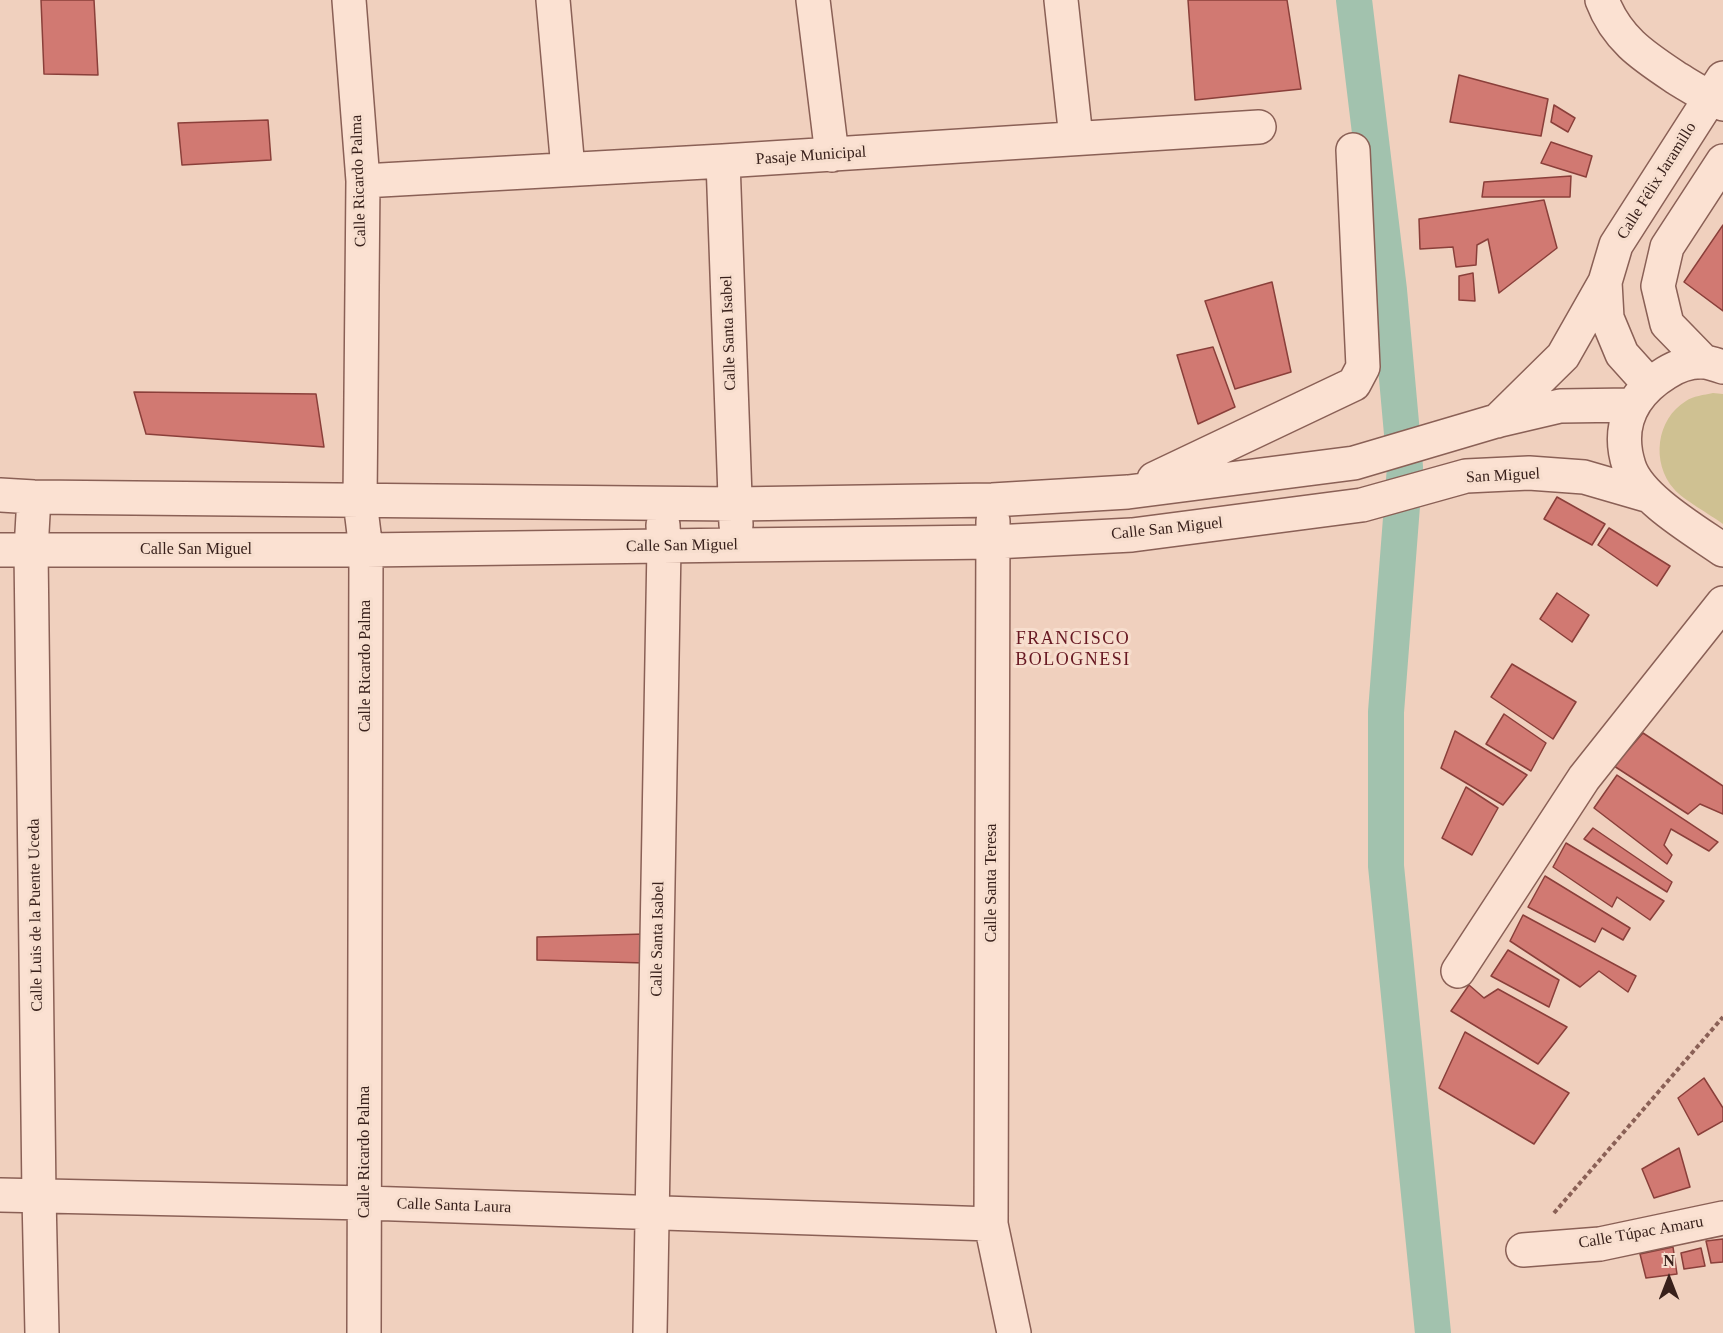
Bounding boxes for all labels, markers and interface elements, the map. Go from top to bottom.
street label: Calle Ricardo Palma [347,115,371,247]
street label: Calle Félix Jaramillo [1613,119,1701,243]
street label: Pasaje Municipal [755,143,867,169]
street label: Calle Santa Isabel [717,275,741,391]
street label: San Miguel [1465,464,1541,488]
street label: Calle San Miguel [1110,514,1224,544]
street label: Calle San Miguel [626,535,738,557]
street label: Calle San Miguel [140,540,252,560]
street label: Calle Ricardo Palma [356,600,376,732]
district label: FRANCISCO BOLOGNESI [1015,628,1131,670]
street label: Calle Luis de la Puente Uceda [25,818,47,1012]
street label: Calle Santa Teresa [982,824,1002,942]
street label: Calle Santa Isabel [647,881,669,997]
street label: Calle Ricardo Palma [355,1086,375,1218]
street label: Calle Santa Laura [396,1194,512,1218]
street label: Calle Túpac Amaru [1577,1213,1705,1253]
north arrow [1639,1249,1699,1309]
text: N [1663,1252,1675,1269]

